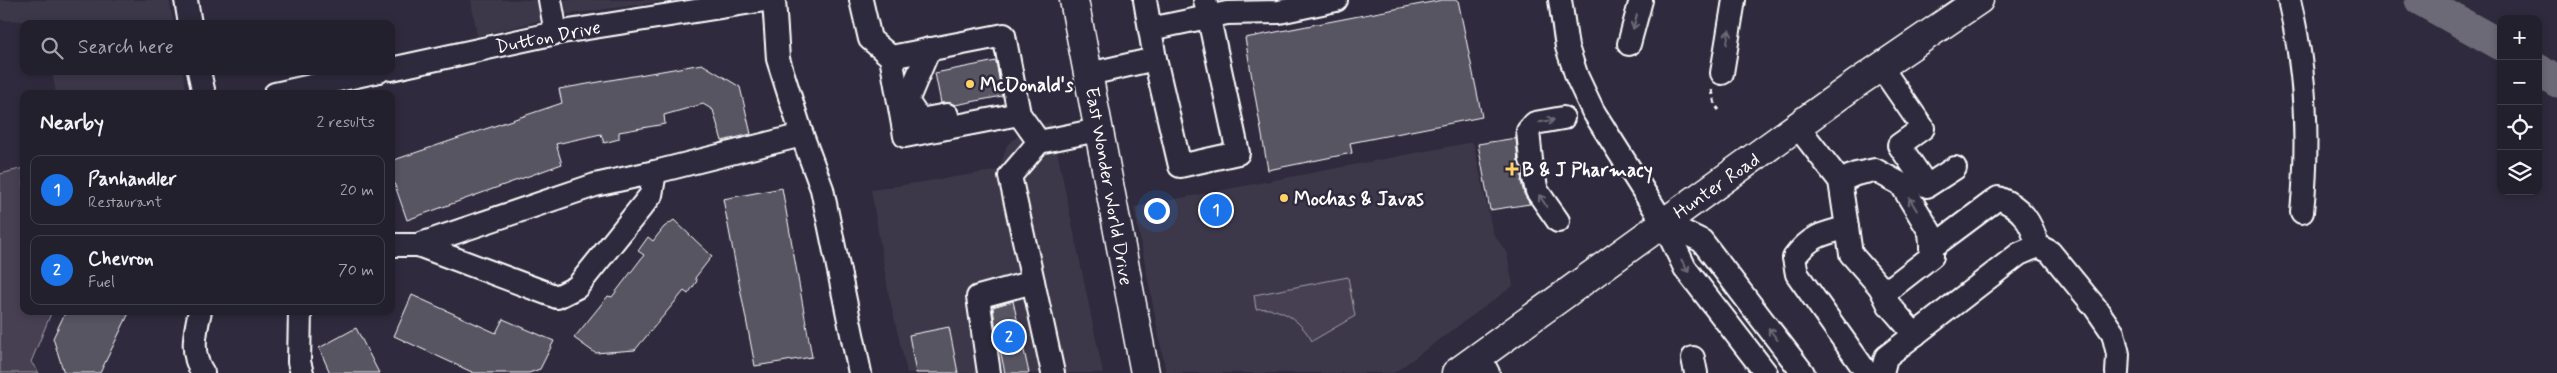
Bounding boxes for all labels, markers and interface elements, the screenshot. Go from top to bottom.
one-way arrow [1630,13,1639,29]
street label: Dutton Drive [494,15,603,60]
map controls [2497,15,2542,195]
button: + [2497,15,2542,60]
search box [20,20,395,75]
one-way arrow [1723,29,1733,45]
icon: search [38,34,66,62]
text: Search here [78,35,174,60]
button: − [2497,60,2542,105]
place label: McDonald's [980,73,1074,98]
marker: McDonald's [964,78,976,90]
street label: East Wonder World Drive [1079,85,1138,287]
button: locate [2497,105,2542,150]
text: Nearby [40,109,104,137]
text: 2 results [317,112,375,133]
one-way arrow [1538,116,1554,126]
street label: Hunter Road [1669,147,1765,225]
button: layers [2497,150,2542,195]
place label: B & J Pharmacy [1522,158,1653,184]
marker: B & J Pharmacy [1506,163,1518,175]
text: Panhandler [88,167,177,192]
text: 1 [53,180,61,201]
text: 20 m [340,180,374,201]
place label: Mochas & Javas [1294,187,1424,212]
pin: 1 [1200,191,1232,229]
text: Restaurant [88,192,162,213]
marker: Mochas & Javas [1278,192,1290,204]
one-way arrow [1538,194,1548,208]
one-way arrow [1908,197,1918,211]
your location [1144,198,1170,224]
text: Chevron [88,247,153,272]
one-way arrow [1680,258,1690,273]
text: 2 [53,260,61,281]
text: 70 m [338,260,374,281]
text: Fuel [88,272,115,293]
pin: 2 [993,318,1025,356]
one-way arrow [1768,327,1778,341]

